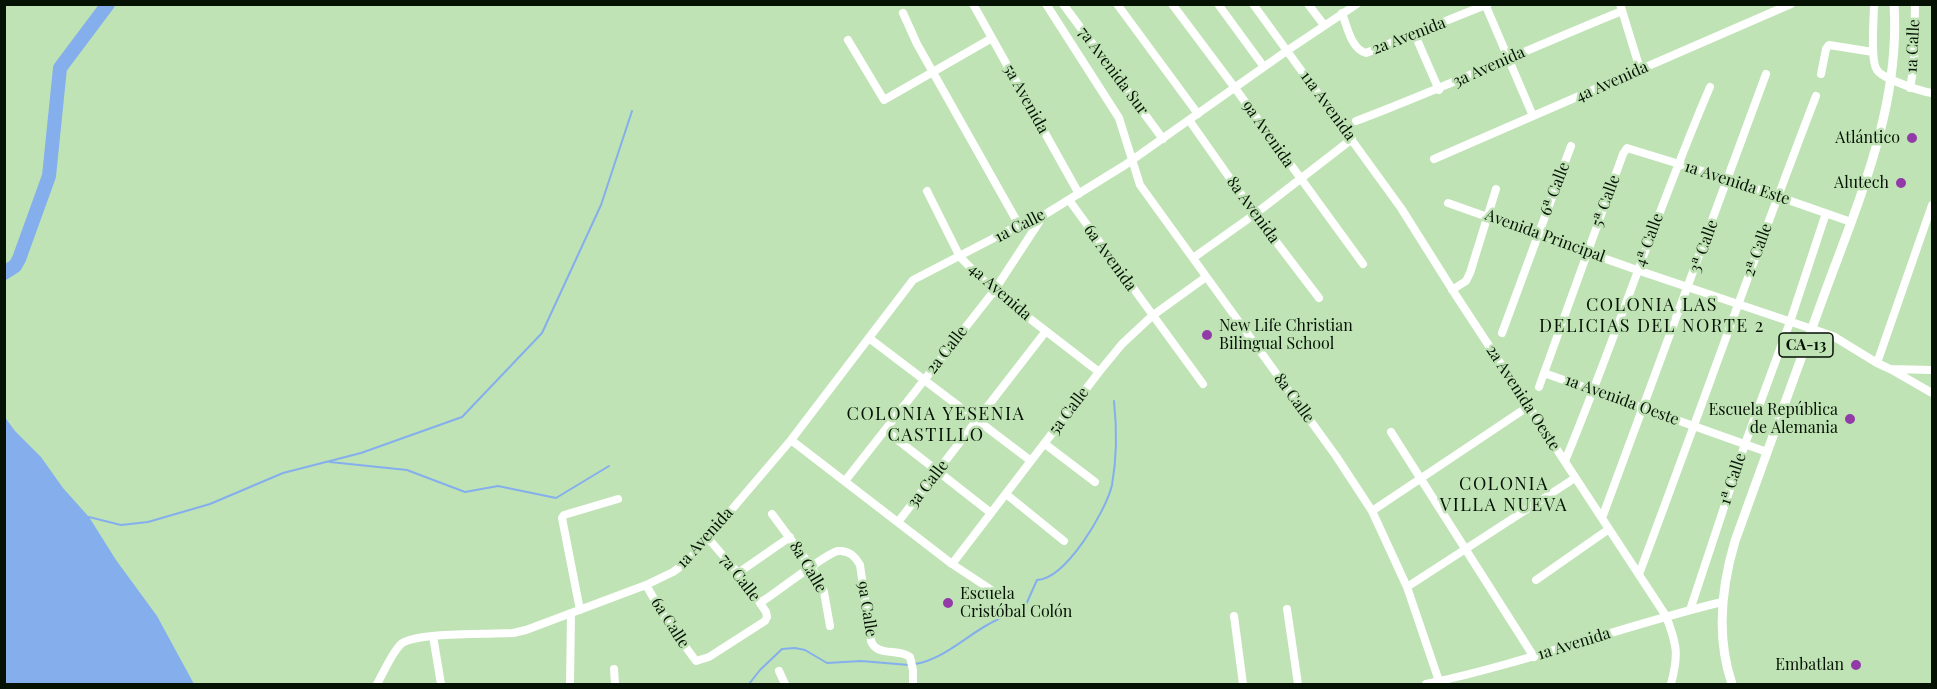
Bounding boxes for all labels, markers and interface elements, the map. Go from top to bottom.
street label: 2a Avenida [1370,13,1448,59]
street label: 1a Calle [1902,19,1924,73]
street label: 7a Avenida Sur [1074,23,1152,119]
street label: 3a Avenida [1450,43,1528,91]
street label: 4a Avenida [1573,58,1651,106]
street label: 5a Avenida [999,61,1053,137]
street label: 11a Avenida [1296,68,1360,144]
street label: 9a Avenida [1238,97,1298,171]
place label: Atlántico [1835,128,1900,148]
marker: Atlántico [1905,131,1919,145]
street label: 1a Avenida Este [1682,157,1792,209]
street label: 6ª Calle [1536,160,1574,218]
street label: 5ª Calle [1588,172,1624,230]
street label: 8a Avenida [1222,173,1284,247]
place label: Alutech [1834,173,1889,193]
marker: Alutech [1894,176,1908,190]
street label: 1a Calle [992,205,1048,247]
street label: Avenida Principal [1482,205,1608,267]
street label: 4ª Calle [1631,211,1667,269]
street label: 3ª Calle [1686,217,1722,275]
street label: 6a Avenida [1079,221,1141,295]
street label: 2ª Calle [1740,221,1776,279]
street label: 4a Avenida [965,259,1035,325]
district label: COLONIA LAS DELICIAS DEL NORTE 2 [1539,294,1765,336]
place label: New Life Christian Bilingual School [1219,316,1353,354]
street label: 2a Calle [922,322,972,378]
marker: New Life Christian Bilingual School [1200,328,1214,342]
road number: CA-13 [1779,333,1833,357]
street label: 2a Avenida Oeste [1482,342,1564,454]
street label: 8a Calle [1270,370,1318,426]
street label: 1a Avenida Oeste [1562,370,1682,430]
street label: 5a Calle [1045,383,1093,439]
place label: Escuela República de Alemania [1708,400,1838,438]
district label: COLONIA YESENIA CASTILLO [847,403,1025,446]
marker: Escuela República de Alemania [1843,412,1857,426]
street label: 1ª Calle [1716,451,1750,507]
street label: 3a Calle [903,456,953,512]
district label: COLONIA VILLA NUEVA [1440,473,1568,516]
street label: 1a Avenida [673,504,737,572]
street label: 8a Calle [785,538,831,596]
street label: 7a Calle [716,551,764,605]
street label: 9a Calle [853,580,881,638]
place label: Escuela Cristóbal Colón [960,584,1072,622]
street label: 6a Calle [647,594,693,652]
marker: Escuela Cristóbal Colón [941,596,955,610]
street label: 1a Avenida [1535,624,1613,664]
place label: Embatlan [1775,655,1844,675]
marker: Embatlan [1849,658,1863,672]

